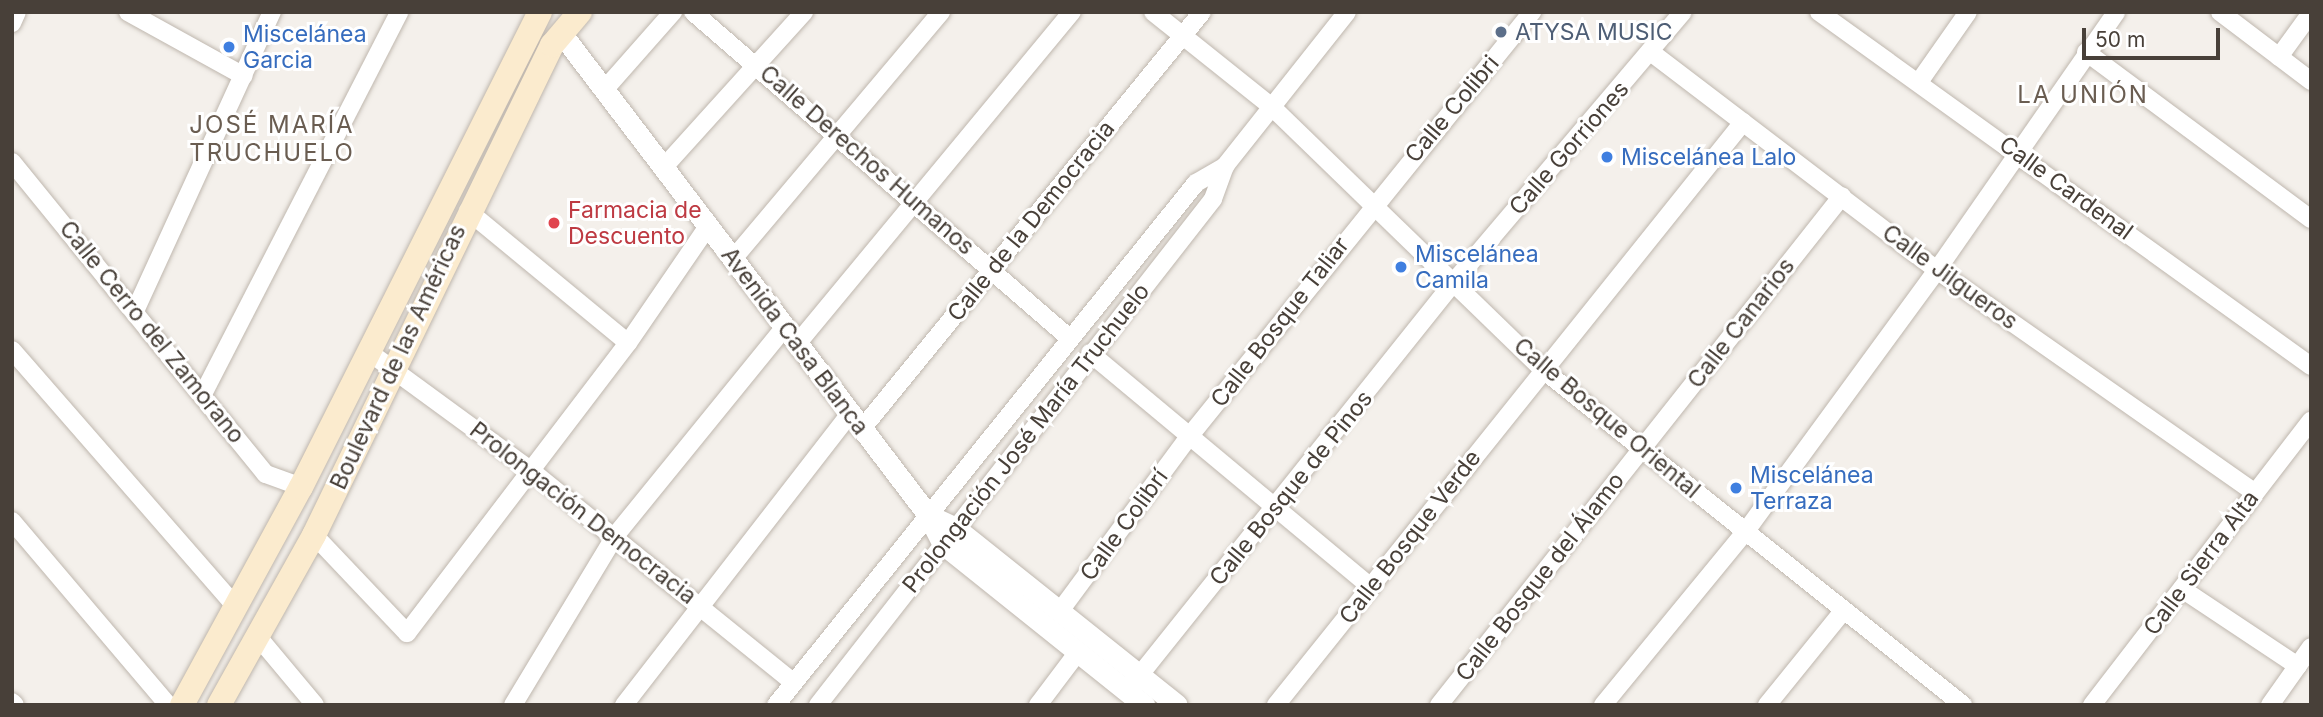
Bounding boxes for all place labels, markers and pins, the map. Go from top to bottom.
place label: ATYSA MUSIC [1515,18,1673,46]
place label: Miscelánea Garcia [243,20,367,74]
marker: ATYSA MUSIC [1493,24,1509,40]
marker: Miscelánea Garcia [221,39,237,55]
place label: Miscelánea Lalo [1621,143,1796,171]
marker: Miscelánea Lalo [1599,149,1615,165]
place label: Farmacia de Descuento [568,196,702,250]
marker: Farmacia de Descuento [546,215,562,231]
place label: Miscelánea Camila [1415,240,1539,294]
marker: Miscelánea Camila [1393,259,1409,275]
place label: Miscelánea Terraza [1750,461,1874,515]
marker: Miscelánea Terraza [1728,480,1744,496]

